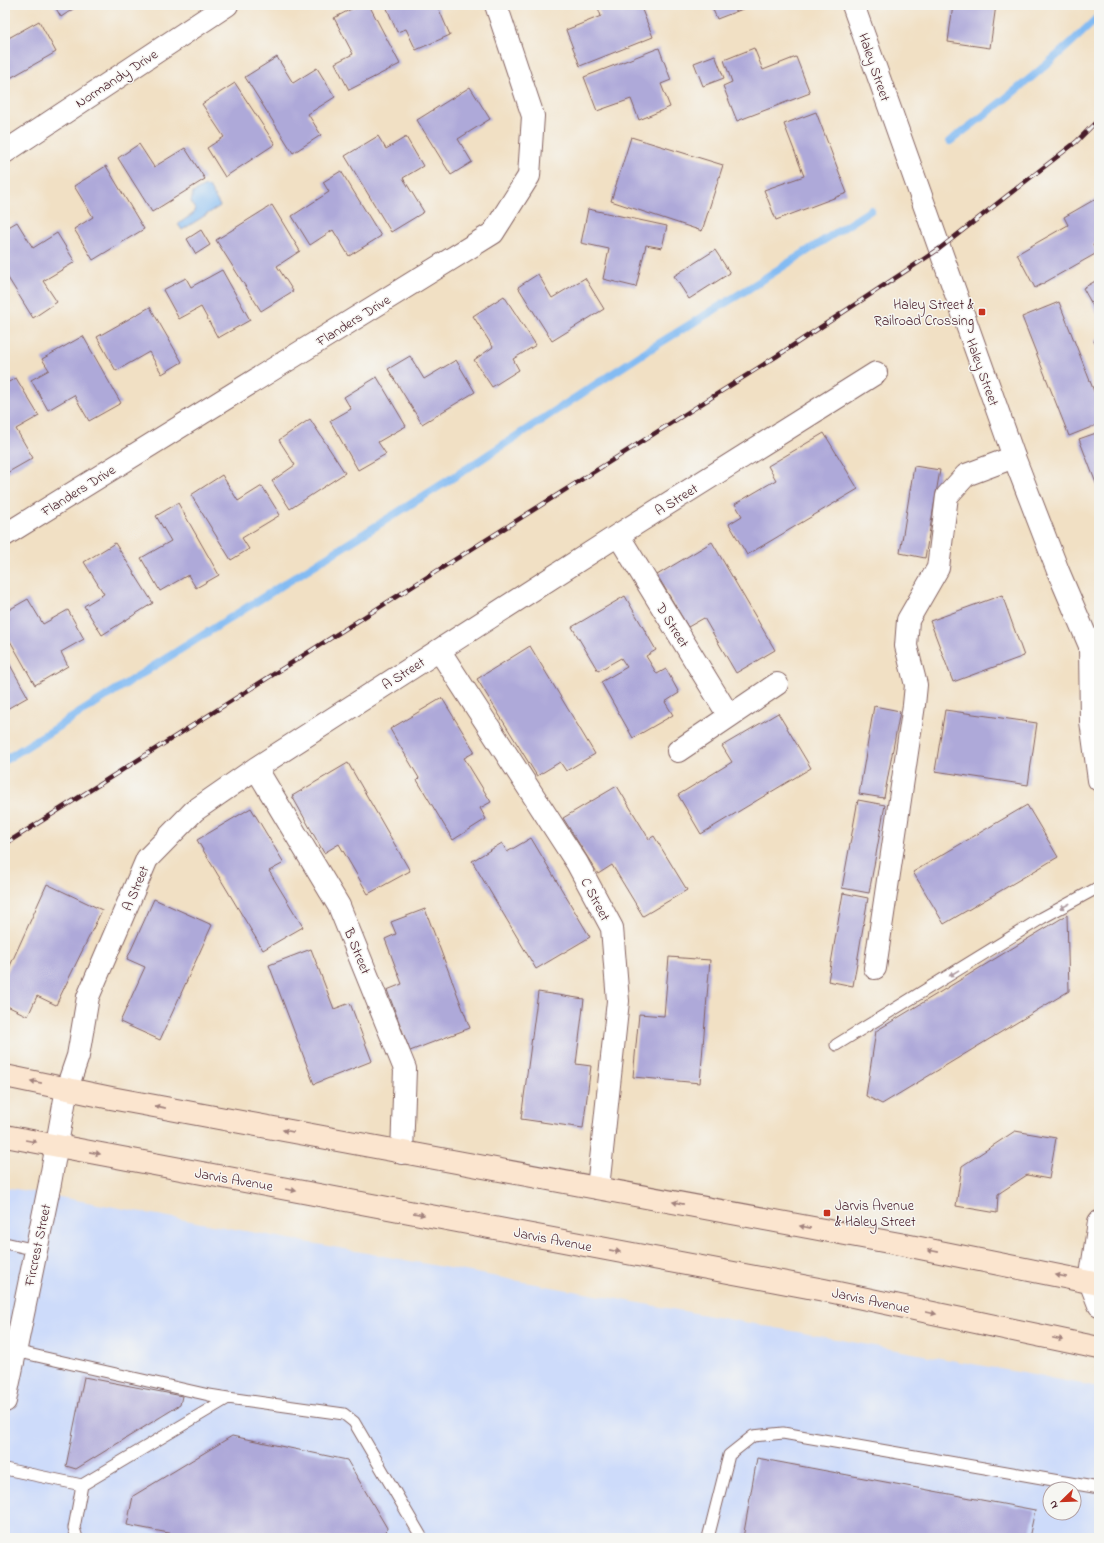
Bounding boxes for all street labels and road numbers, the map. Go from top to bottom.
street label: Haley Street [851,31,895,105]
street label: Normandy Drive [71,44,163,115]
street label: Flanders Drive [312,290,396,353]
street label: Haley Street [959,336,1004,410]
street label: Flanders Drive [37,460,121,523]
street label: A Street [651,479,703,522]
street label: D Street [649,599,694,652]
street label: A Street [378,652,430,696]
street label: A Street [117,862,155,915]
street label: C Street [574,874,615,925]
street label: B Street [337,924,375,978]
street label: Jarvis Avenue [193,1163,275,1198]
street label: Fircrest Street [19,1202,57,1289]
street label: Jarvis Avenue [512,1223,594,1258]
street label: Jarvis Avenue [830,1283,912,1320]

